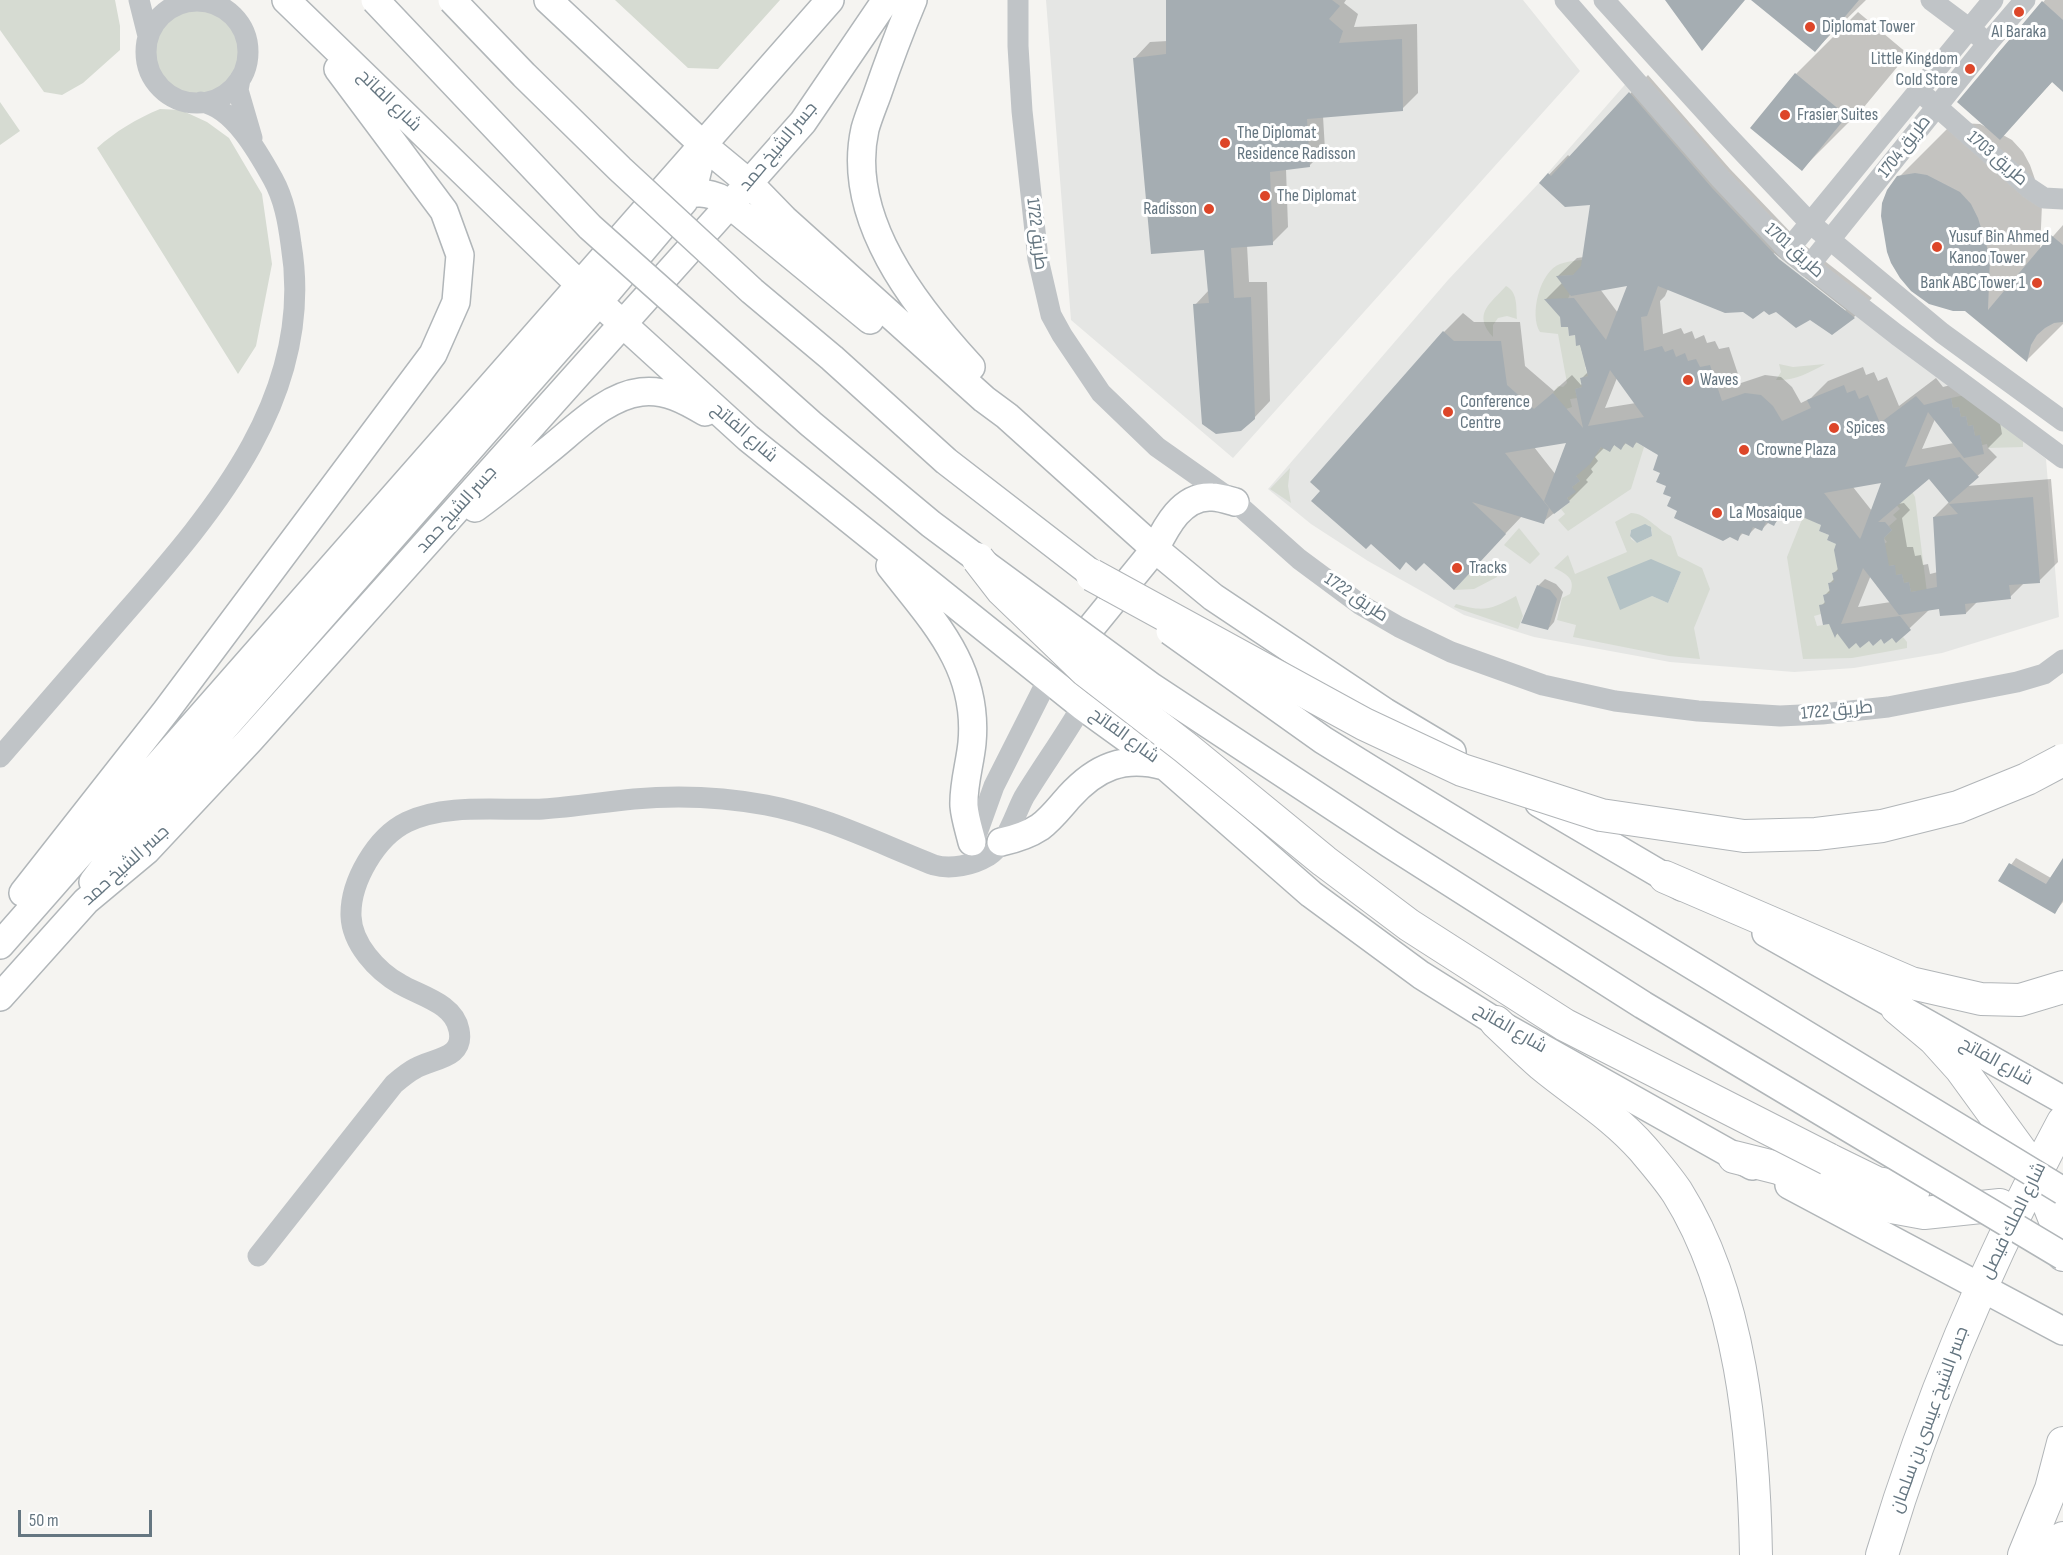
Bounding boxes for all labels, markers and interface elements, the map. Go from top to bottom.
marker: Al Baraka [2012,5,2026,19]
place label: Diplomat Tower [1822,16,1915,38]
marker: Diplomat Tower [1803,20,1817,34]
place label: Al Baraka [1992,21,2046,43]
place label: Little Kingdom Cold Store [1871,48,1958,90]
marker: Little Kingdom Cold Store [1963,62,1977,76]
street label: شارع الفاتح [353,65,425,137]
street label: جسر الشيخ حمد [735,98,823,196]
place label: Frasier Suites [1797,104,1878,126]
marker: Frasier Suites [1778,108,1792,122]
street label: طريق 1704 [1874,112,1936,182]
place label: The Diplomat Residence Radisson [1237,122,1356,164]
street label: طريق 1703 [1962,127,2032,191]
marker: The Diplomat Residence Radisson [1218,136,1232,150]
place label: The Diplomat [1277,185,1356,207]
marker: The Diplomat [1258,189,1272,203]
street label: طريق 1722 [1021,197,1051,271]
place label: Radisson [1143,198,1197,220]
marker: Radisson [1202,202,1216,216]
street label: طريق 1701 [1760,219,1828,283]
place label: Yusuf Bin Ahmed Kanoo Tower [1949,226,2049,268]
marker: Yusuf Bin Ahmed Kanoo Tower [1930,240,1944,254]
place label: Bank ABC Tower 1 [1920,272,2025,294]
marker: Bank ABC Tower 1 [2030,276,2044,290]
place label: Waves [1700,369,1739,391]
marker: Waves [1681,373,1695,387]
place label: Conference Centre [1460,391,1530,434]
street label: شارع الفاتح [707,398,781,468]
marker: Conference Centre [1441,405,1455,419]
place label: Spices [1846,417,1885,439]
marker: Spices [1827,421,1841,435]
place label: Crowne Plaza [1756,439,1836,461]
marker: Crowne Plaza [1737,443,1751,457]
street label: جسر الشيخ حمد [412,462,502,558]
place label: La Mosaique [1729,502,1803,524]
marker: La Mosaique [1710,506,1724,520]
place label: Tracks [1469,557,1507,579]
marker: Tracks [1450,561,1464,575]
street label: طريق 1722 [1320,569,1392,627]
street label: طريق 1722 [1800,697,1874,725]
street label: شارع الفاتح [1085,704,1163,768]
street label: جسر الشيخ حمد [78,821,174,911]
street label: شارع الفاتح [1470,1000,1550,1058]
street label: شارع الفاتح [1956,1033,2036,1091]
street label: شارع الملك فيصل [1976,1159,2052,1283]
street label: جسر الشيخ عيسى بن سلمان [1886,1324,1974,1516]
scale bar [21,1498,154,1536]
text: 50 m [29,1510,59,1531]

